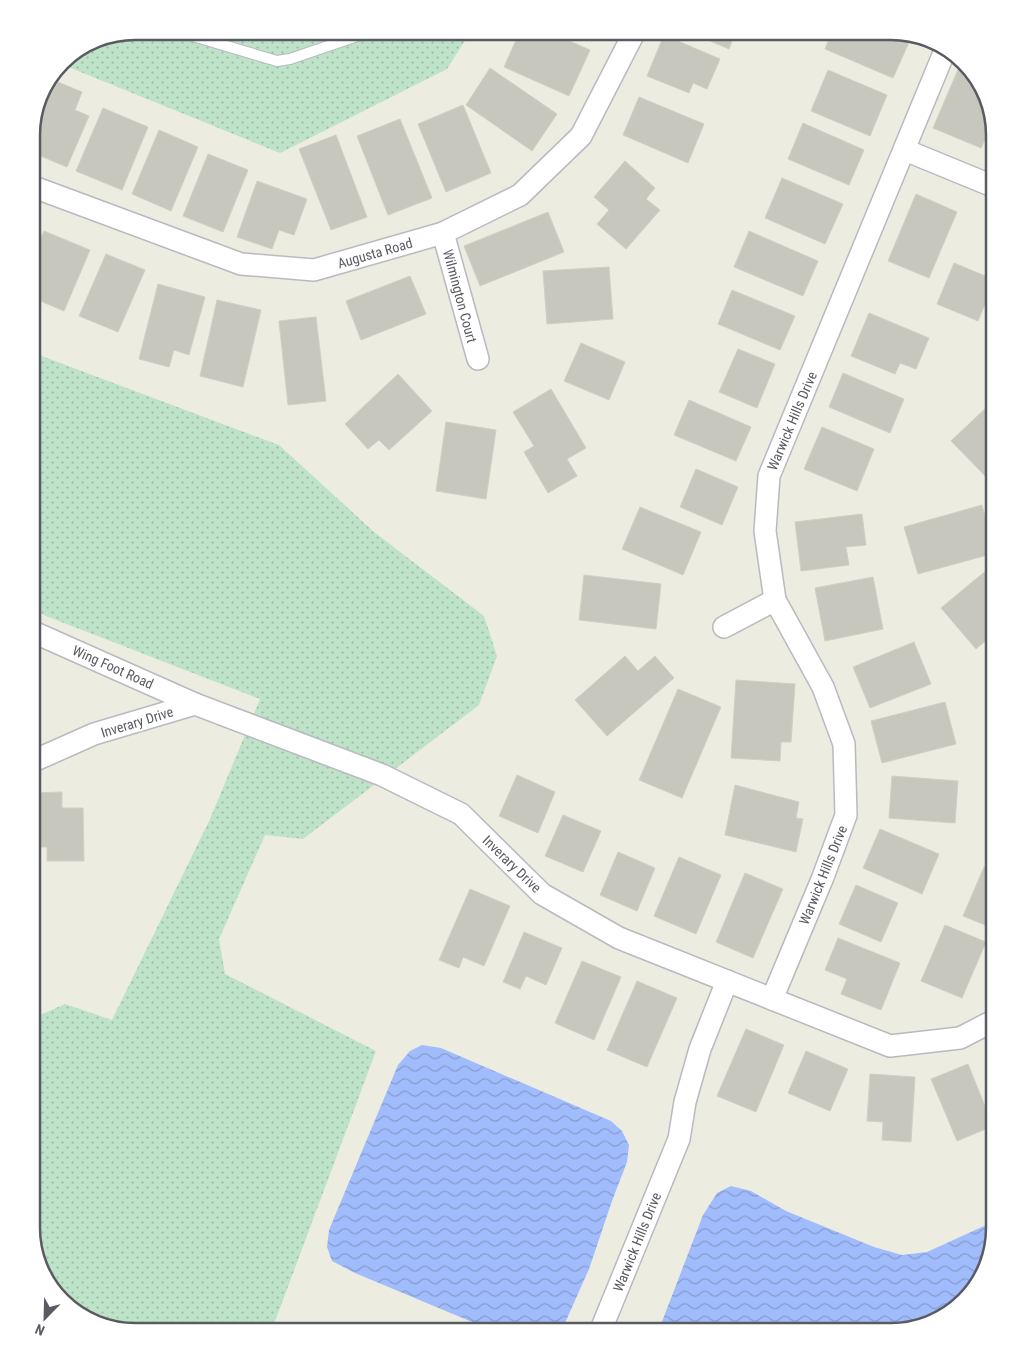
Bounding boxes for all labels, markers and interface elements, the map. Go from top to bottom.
street label: Augusta Road [336,235,414,271]
street label: Wilmington Court [440,248,480,344]
street label: Warwick Hills Drive [764,369,820,473]
street label: Wing Foot Road [70,642,156,692]
street label: Inverary Drive [99,703,176,741]
street label: Warwick Hills Drive [796,823,850,927]
street label: Inverary Drive [480,832,545,896]
street label: Warwick Hills Drive [610,1190,664,1294]
north arrow [20,1293,70,1343]
text: N [33,1321,47,1339]

